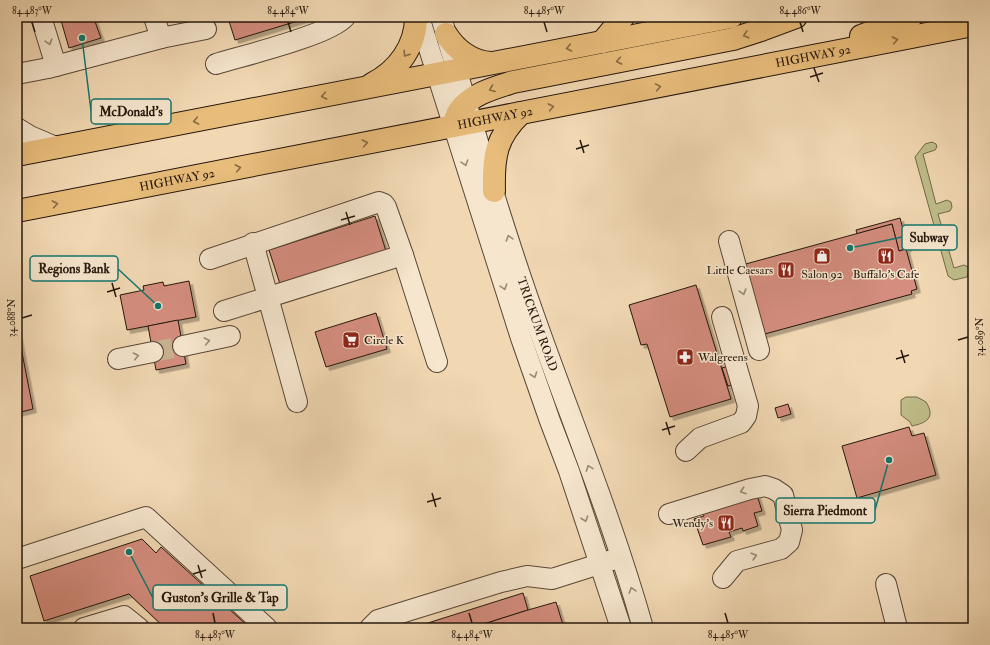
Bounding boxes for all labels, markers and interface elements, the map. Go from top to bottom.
text: 84.483°W [12,5,53,17]
text: 84.484°W [267,5,310,17]
text: 84.485°W [524,5,565,17]
text: 84.486°W [779,5,821,17]
one-way arrow [743,30,750,39]
one-way arrow [892,37,898,45]
one-way arrow [44,38,52,45]
street label: HIGHWAY 92 [774,42,852,71]
one-way arrow [566,44,572,52]
one-way arrow [403,50,410,57]
one-way arrow [616,57,622,65]
one-way arrow [655,83,661,92]
one-way arrow [489,84,496,92]
one-way arrow [321,91,327,100]
callout: McDonald's [91,99,171,124]
one-way arrow [548,103,554,112]
text: McDonald's [98,104,163,120]
street label: HIGHWAY 92 [456,104,534,133]
one-way arrow [193,116,199,124]
one-way arrow [362,139,368,147]
one-way arrow [460,159,469,166]
one-way arrow [235,164,241,172]
street label: HIGHWAY 92 [138,166,216,195]
one-way arrow [52,200,58,208]
callout: Subway [902,225,957,250]
text: Subway [909,230,950,247]
one-way arrow [505,235,514,242]
shop icon: Salon 92 [812,246,832,266]
restaurant icon: Buffalo's Cafe [876,246,896,266]
callout: Regions Bank [30,256,118,281]
restaurant icon: Little Caesars [776,260,796,280]
text: Regions Bank [38,261,110,278]
place label: Little Caesars [707,263,773,278]
place label: Salon 92 [801,267,843,282]
place label: Buffalo's Cafe [853,267,919,282]
street label: TRICKUM ROAD [513,275,561,374]
one-way arrow [500,283,508,290]
one-way arrow [738,288,747,295]
text: 34.088°N [6,299,18,337]
text: 34.089°N [974,318,986,356]
supermarket icon: Circle K [341,330,361,350]
place label: Circle K [364,333,405,348]
one-way arrow [203,337,210,346]
pharmacy icon: Walgreens [675,347,695,367]
place label: Walgreens [697,350,748,365]
one-way arrow [133,352,139,360]
one-way arrow [529,371,537,378]
one-way arrow [586,464,594,471]
one-way arrow [740,486,747,495]
callout: Sierra Piedmont [776,498,875,523]
text: Sierra Piedmont [783,503,868,519]
restaurant icon: Wendy's [716,513,736,533]
one-way arrow [580,515,589,522]
place label: Wendy's [671,516,713,531]
one-way arrow [750,552,757,561]
callout: Guston's Grille & Tap [153,585,287,610]
one-way arrow [628,587,637,594]
text: Guston's Grille & Tap [161,590,279,607]
text: 84.483°W [195,629,236,641]
text: 84.484°W [451,629,494,641]
text: 84.485°W [708,629,749,641]

